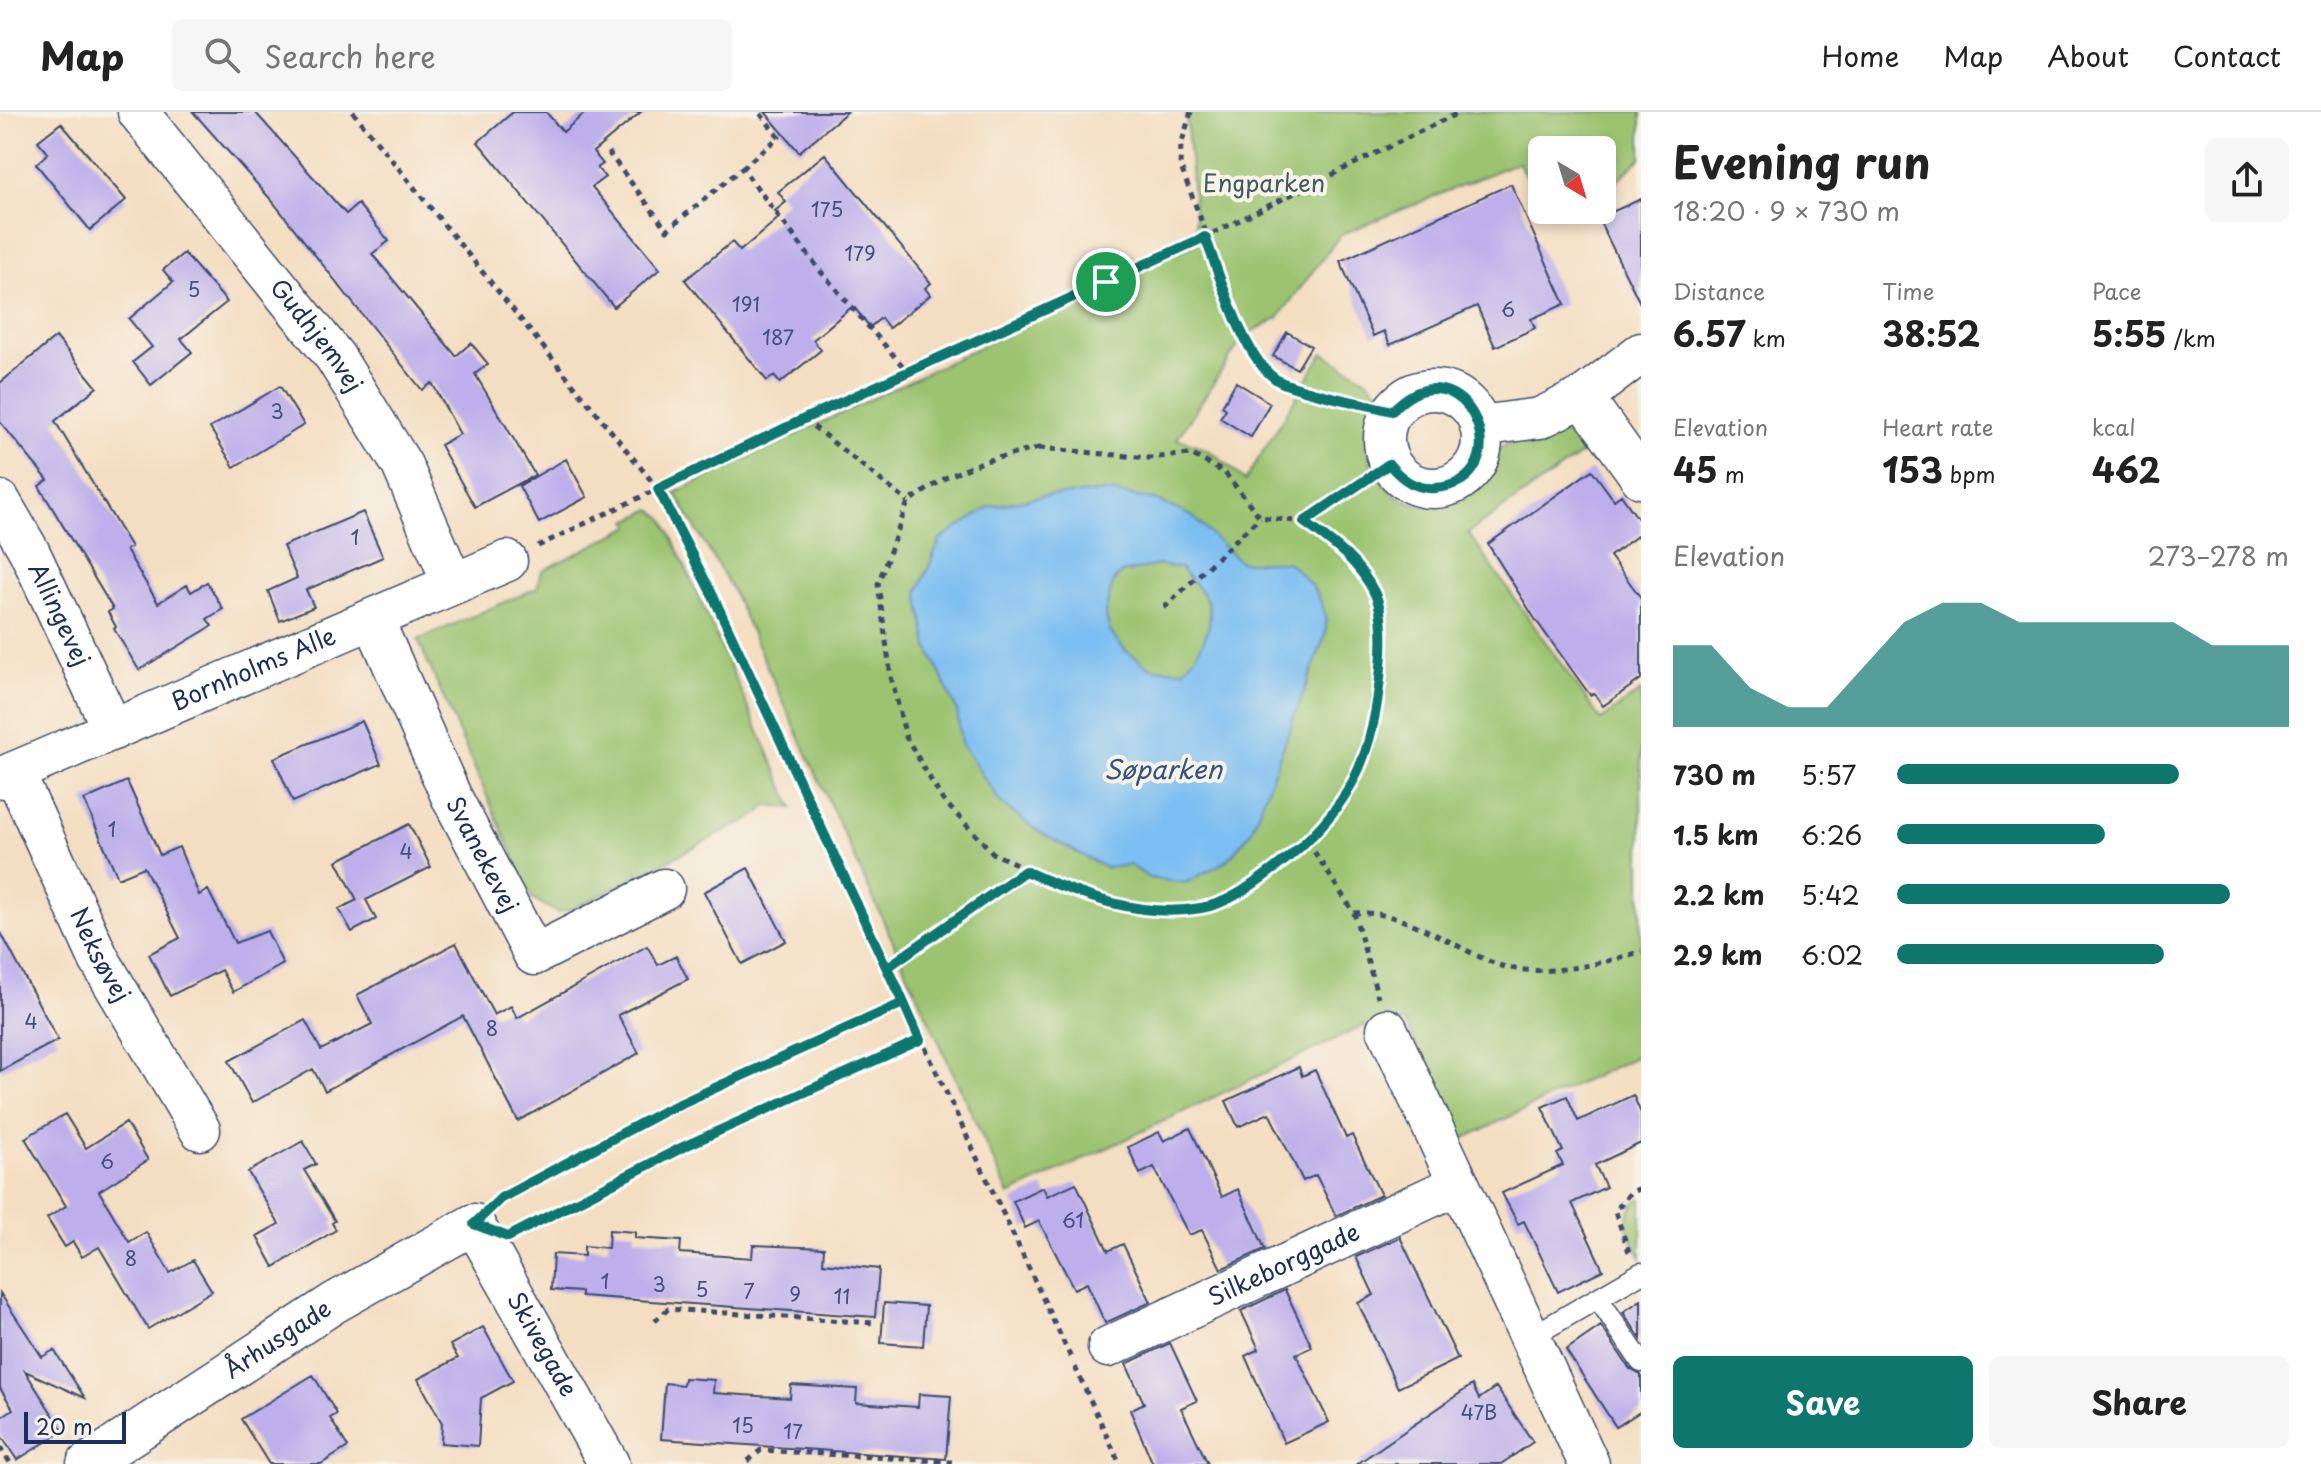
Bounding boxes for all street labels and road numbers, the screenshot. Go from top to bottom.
street label: Gudhjemvej [263,270,373,398]
street label: Allingevej [21,556,100,672]
street label: Bornholms Alle [165,616,341,719]
street label: Svanekevej [438,790,529,919]
street label: Neksøvej [62,901,141,1008]
street label: Silkeborggade [1201,1213,1365,1314]
street label: Skivegade [500,1284,588,1403]
street label: Århusgade [216,1290,338,1386]

